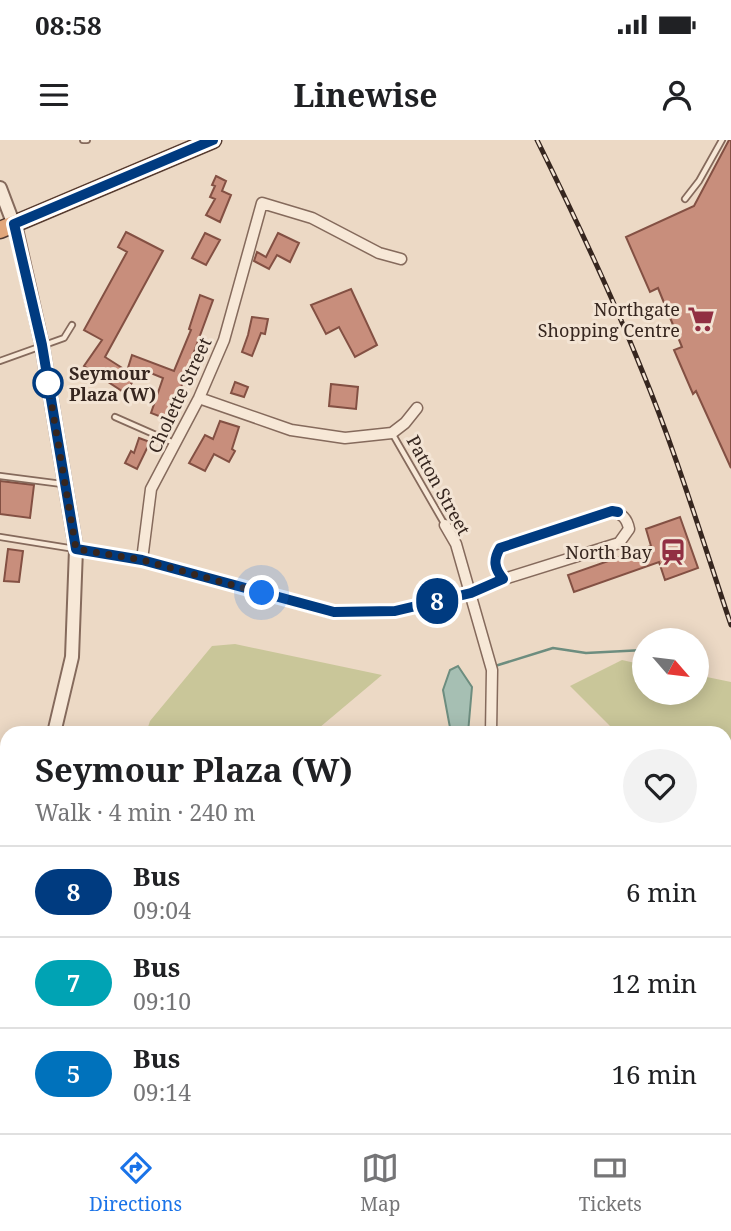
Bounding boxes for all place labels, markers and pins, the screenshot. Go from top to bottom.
place label: Northgate Shopping Centre [538,297,680,342]
supermarket icon: Northgate Shopping Centre [686,304,716,334]
place label: Seymour Plaza (W) [69,361,156,406]
marker: Seymour Plaza (W) [33,368,63,398]
station icon: North Bay [658,537,688,567]
place label: North Bay [565,540,653,564]

